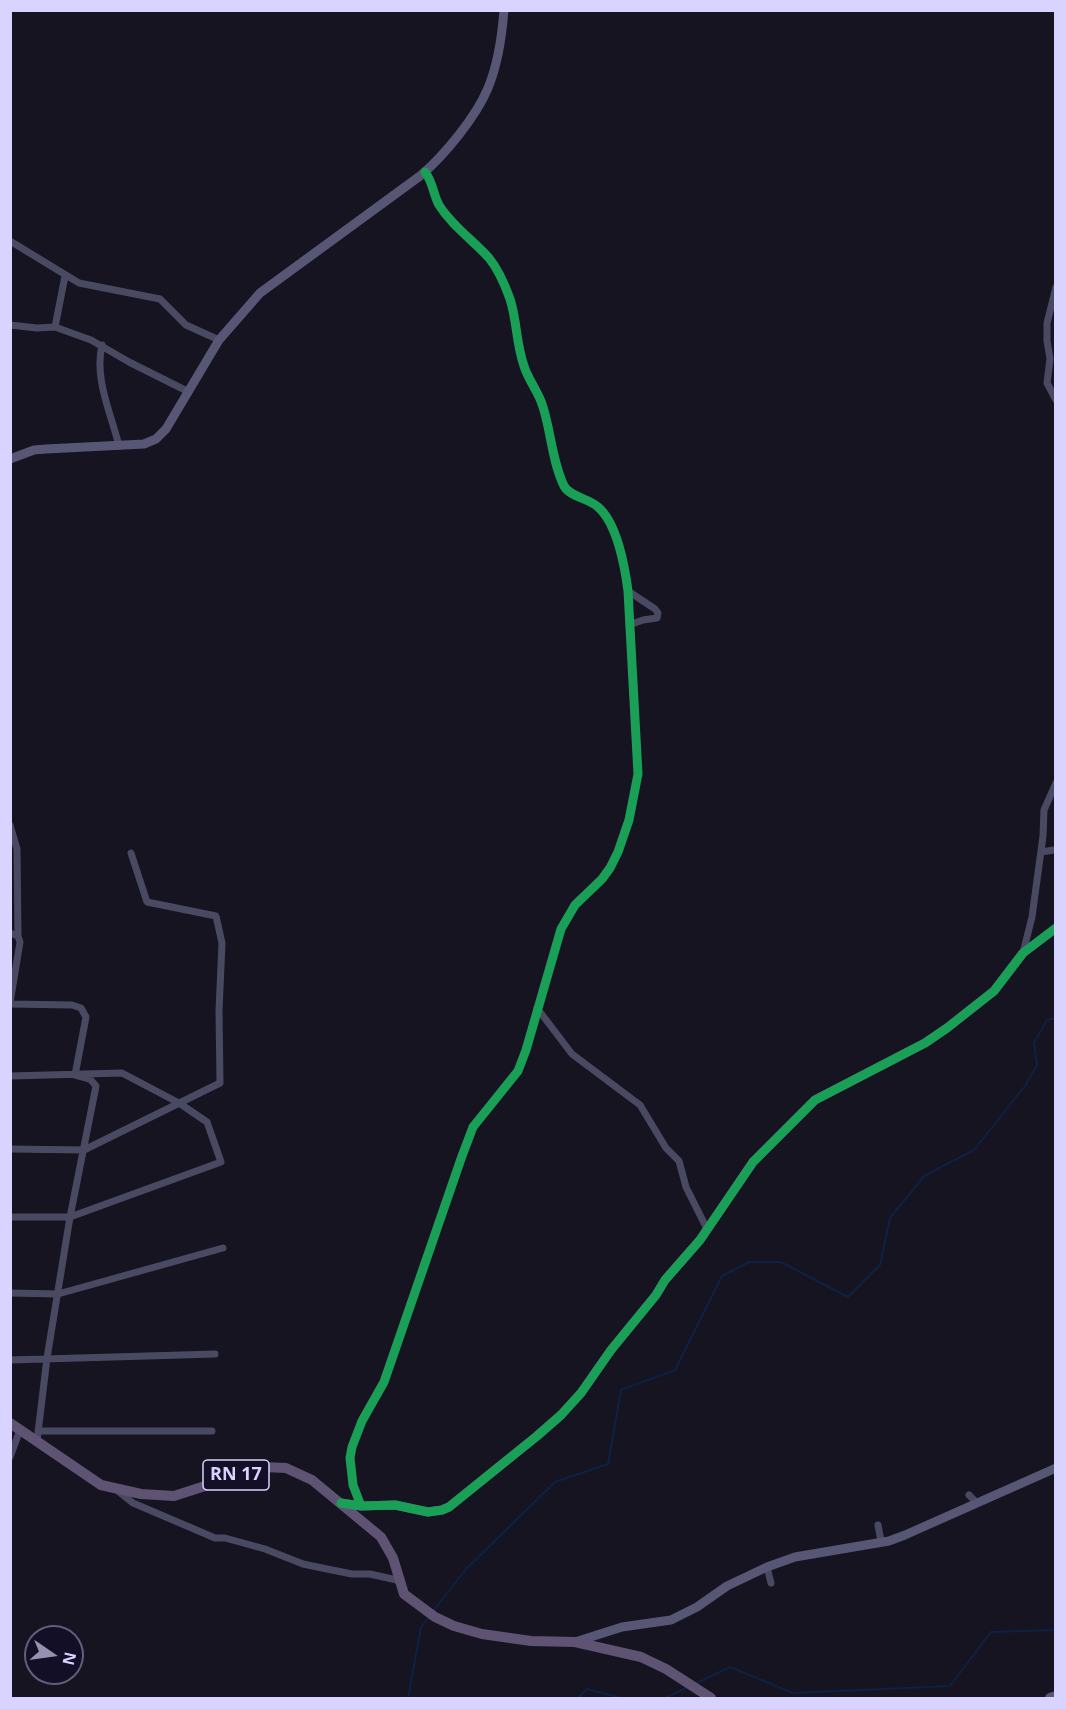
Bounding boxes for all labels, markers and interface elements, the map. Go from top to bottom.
road number: RN 17 [203,1460,269,1490]
north arrow [24,1625,84,1685]
text: N [57,1650,82,1667]

